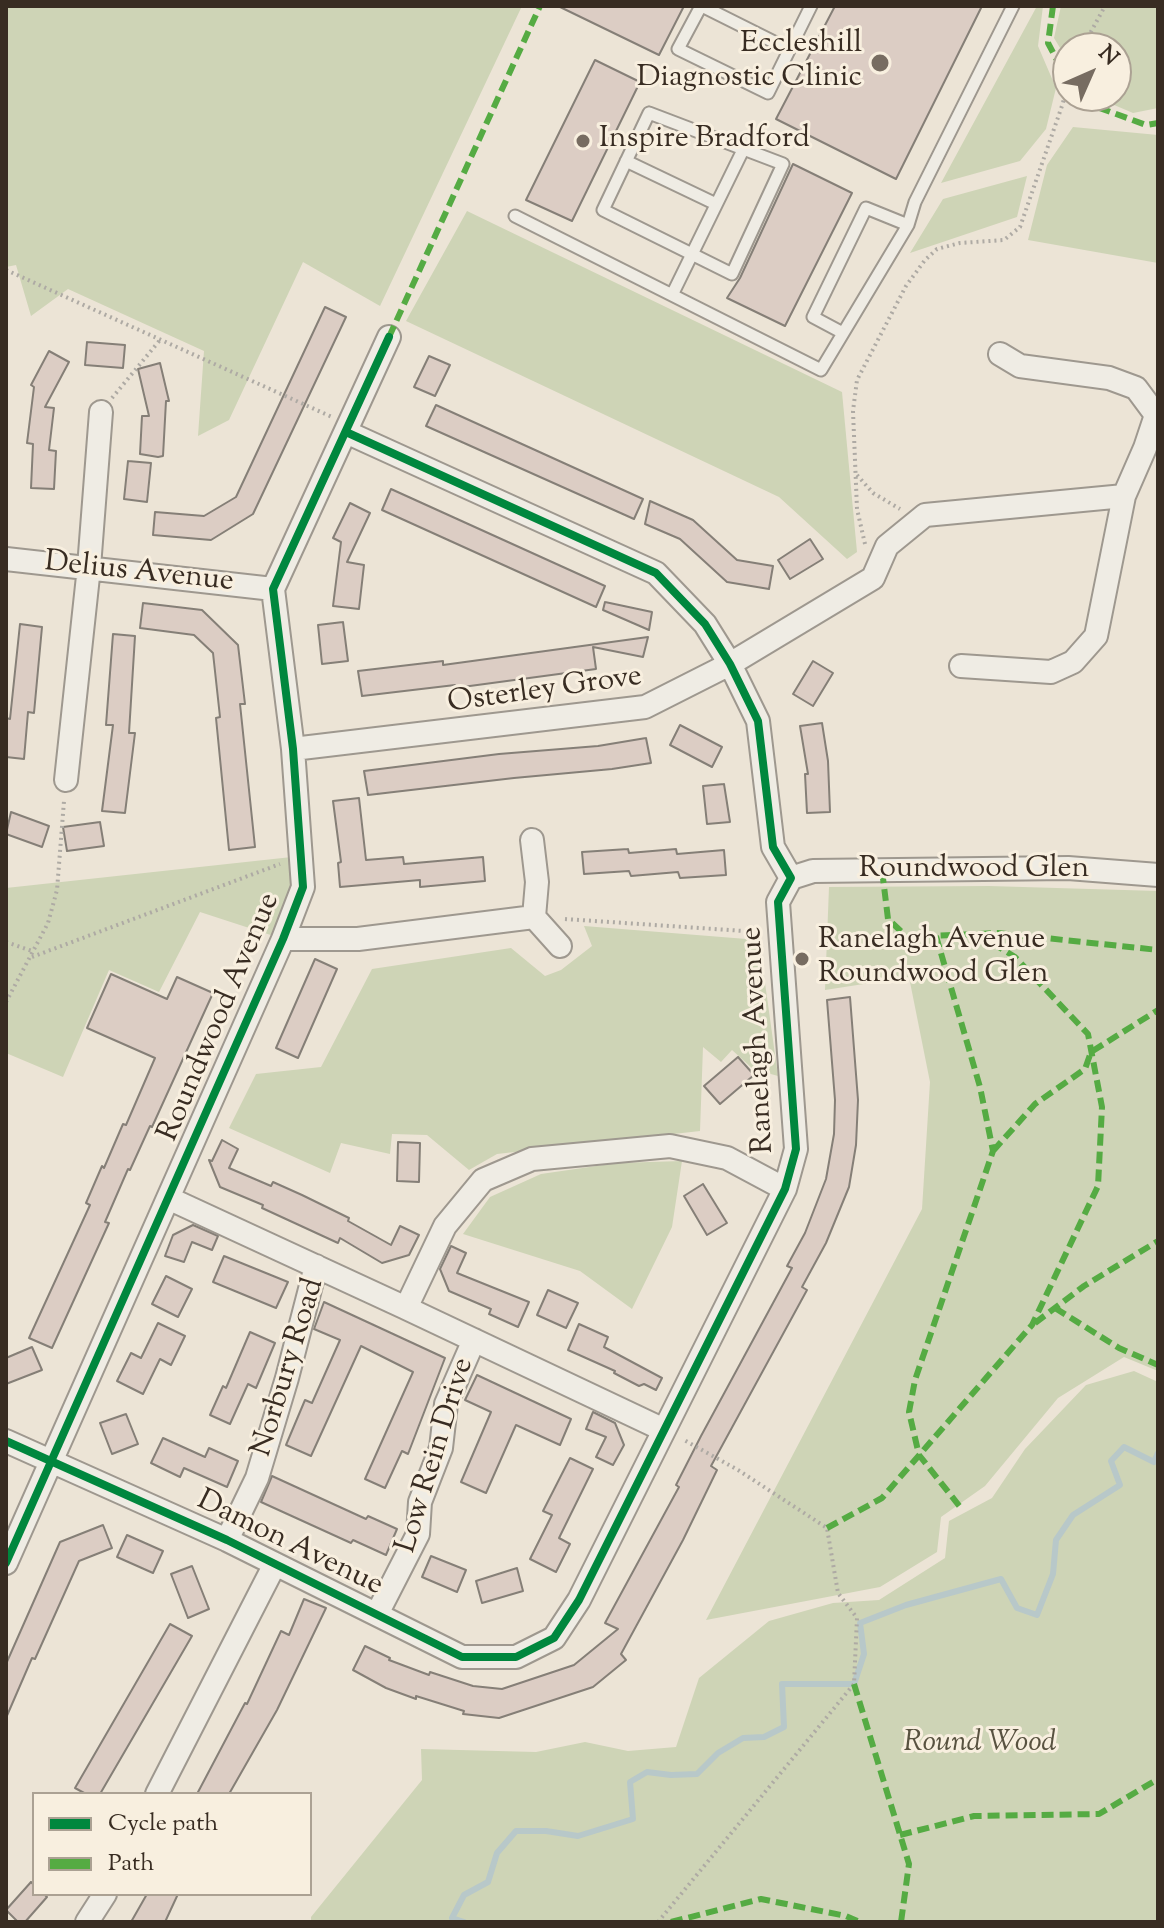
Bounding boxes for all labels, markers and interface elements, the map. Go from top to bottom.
place label: Eccleshill Diagnostic Clinic [637,28,862,98]
north arrow [1052,32,1132,112]
text: N [1090,39,1125,74]
marker: Eccleshill Diagnostic Clinic [869,52,891,74]
place label: Inspire Bradford [599,123,810,159]
marker: Inspire Bradford [574,132,592,150]
street label: Delius Avenue [43,546,235,602]
street label: Osterley Grove [446,661,644,723]
street label: Roundwood Glen [859,853,1089,889]
street label: Roundwood Avenue [152,888,290,1148]
place label: Ranelagh Avenue Roundwood Glen [818,924,1048,994]
street label: Ranelagh Avenue [736,926,784,1154]
marker: Ranelagh Avenue Roundwood Glen [793,950,811,968]
street label: Norbury Road [246,1274,334,1462]
street label: Low Rein Drive [390,1354,484,1558]
street label: Damon Avenue [190,1484,388,1606]
park label: Round Wood [904,1727,1056,1763]
legend [32,1792,312,1896]
text: Cycle path [108,1807,218,1841]
text: Path [108,1847,154,1881]

